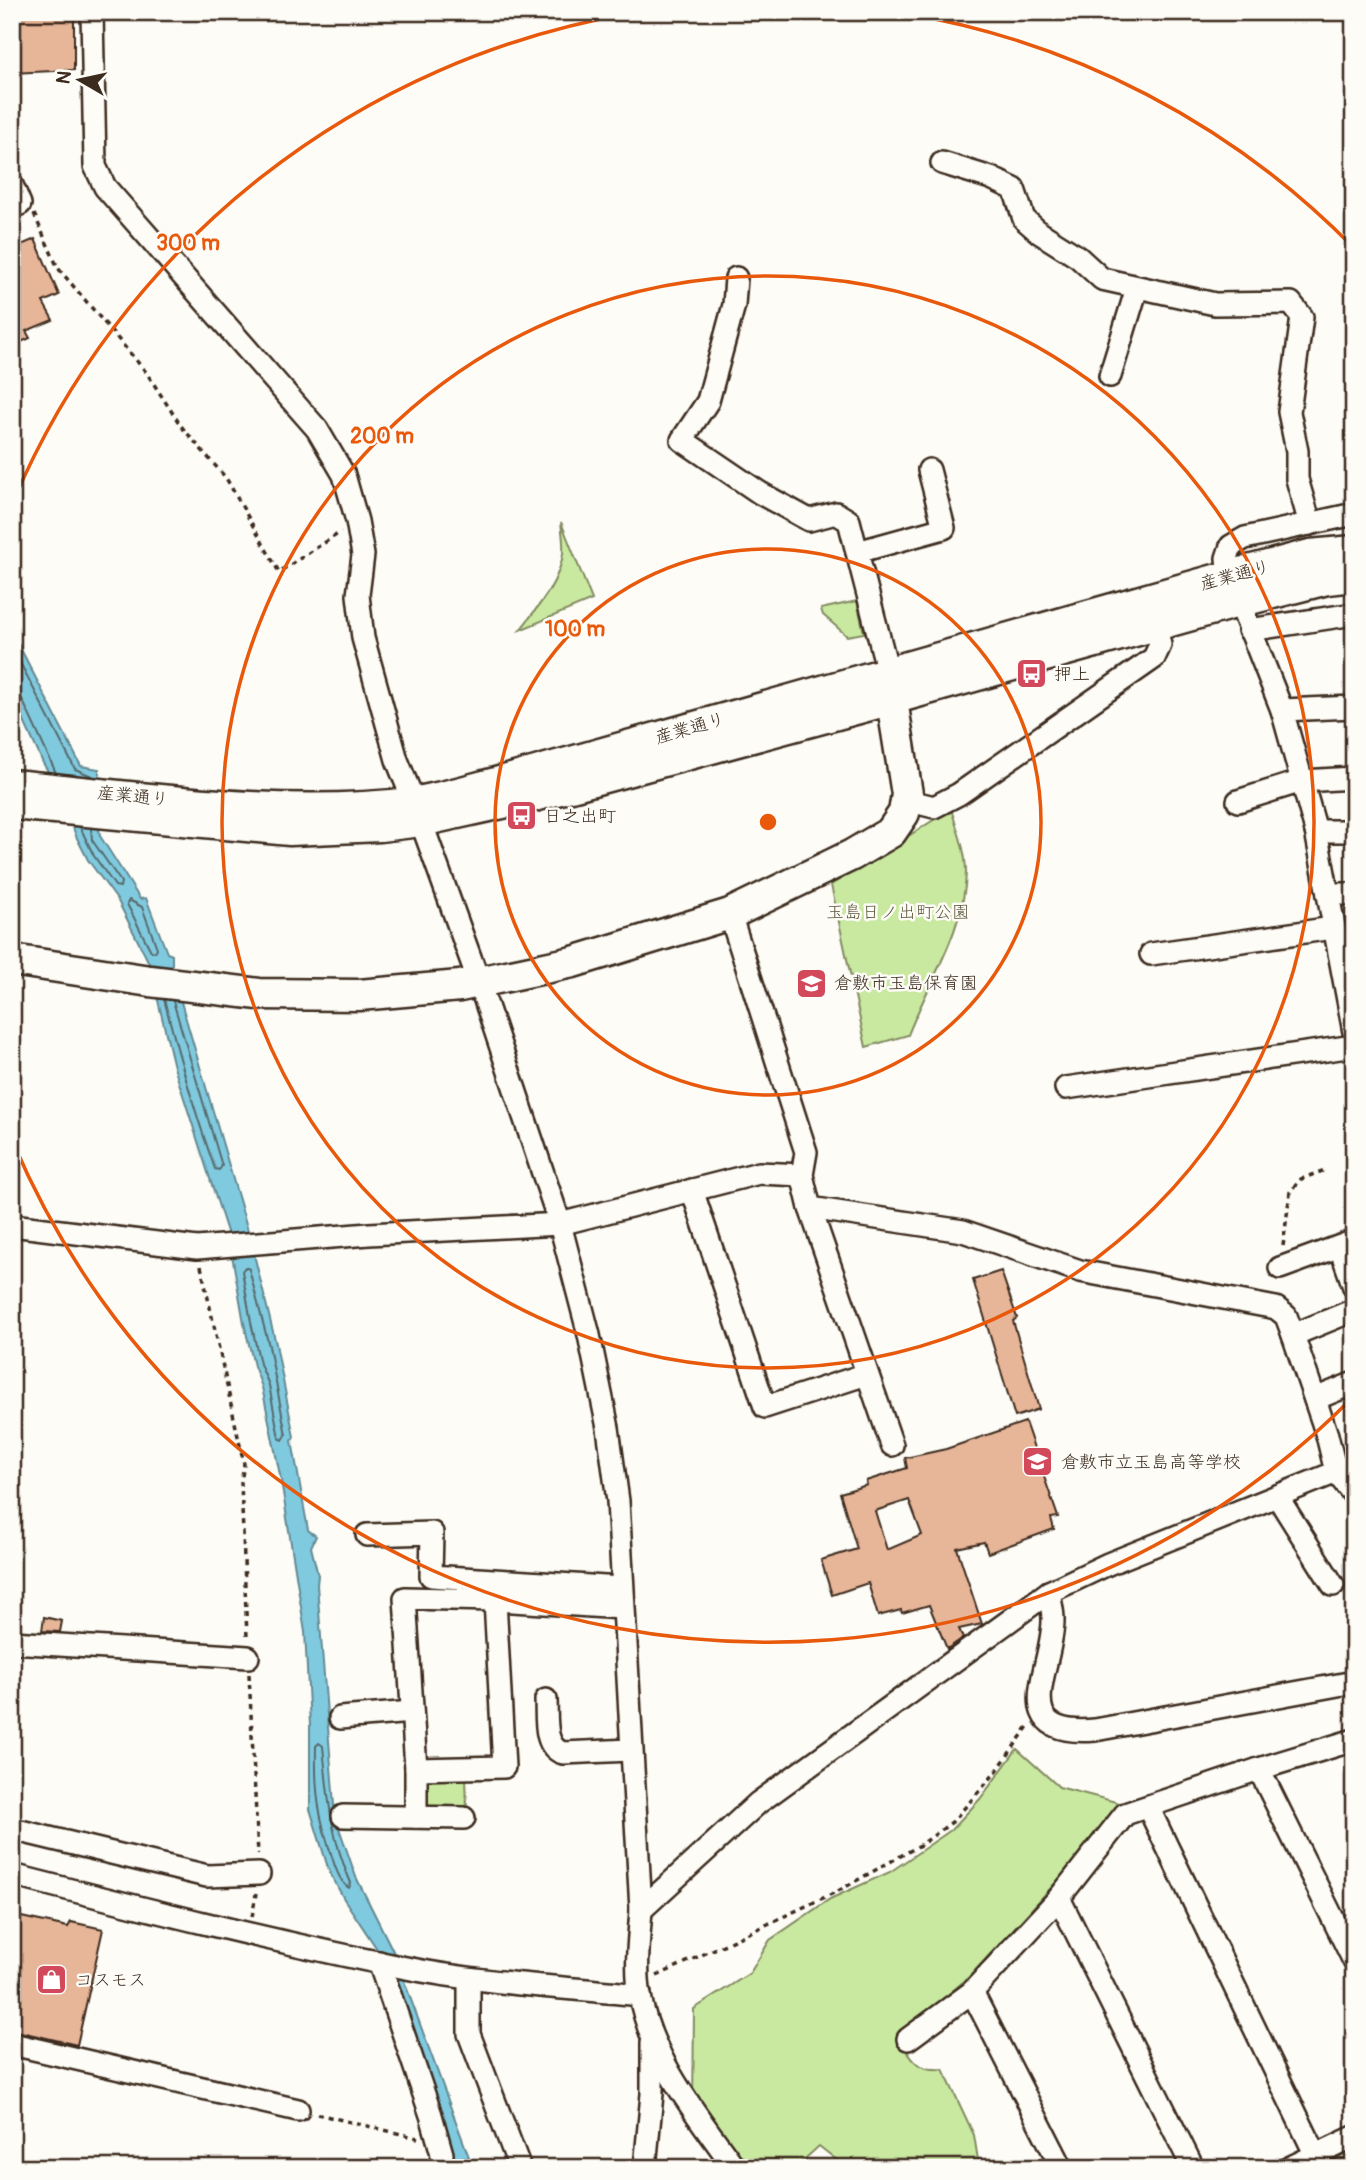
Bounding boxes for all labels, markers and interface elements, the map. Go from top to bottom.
north arrow [46,46,116,116]
text: N [51,69,77,86]
text: 300 m [156,230,220,257]
text: 200 m [350,423,414,450]
street label: 産業通り [1197,555,1273,596]
text: 100 m [545,616,605,643]
bus stop icon: 押上 [1014,657,1048,691]
place label: 押上 [1054,663,1090,686]
street label: 産業通り [652,708,728,749]
street label: 産業通り [96,781,170,812]
bus stop icon: 日之出町 [504,799,538,833]
place label: 日之出町 [544,805,616,828]
centre of rings [756,810,780,834]
park label: 玉島日ノ出町公園 [826,901,970,924]
school or university icon: 倉敷市玉島保育園 [794,966,828,1000]
place label: 倉敷市玉島保育園 [834,972,978,995]
school or university icon: 倉敷市立玉島高等学校 [1021,1445,1055,1479]
place label: 倉敷市立玉島高等学校 [1061,1451,1241,1474]
shop icon: コスモス [35,1963,69,1997]
place label: コスモス [75,1969,146,1992]

